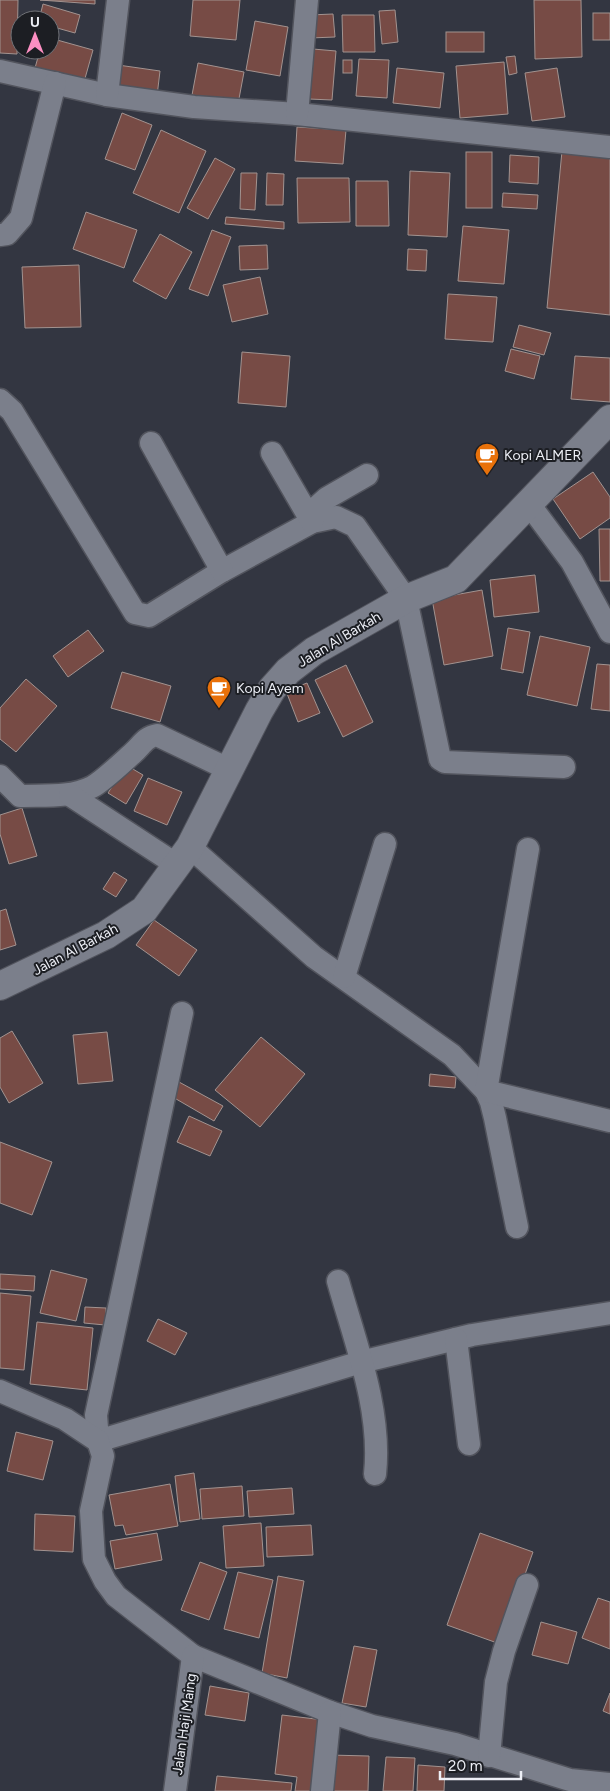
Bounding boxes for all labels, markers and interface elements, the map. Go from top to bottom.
north arrow [10,10,60,60]
text: U [30,14,40,31]
cafe icon: Kopi ALMER [474,442,500,476]
place label: Kopi ALMER [504,447,581,464]
street label: Jalan Al Barkah [295,608,384,671]
cafe icon: Kopi Ayem [206,675,232,709]
place label: Kopi Ayem [236,680,304,697]
street label: Jalan Al Barkah [30,920,121,979]
street label: Jalan Haji Maing [169,1672,200,1776]
scale bar [440,1748,521,1780]
text: 20 m [448,1757,482,1775]

